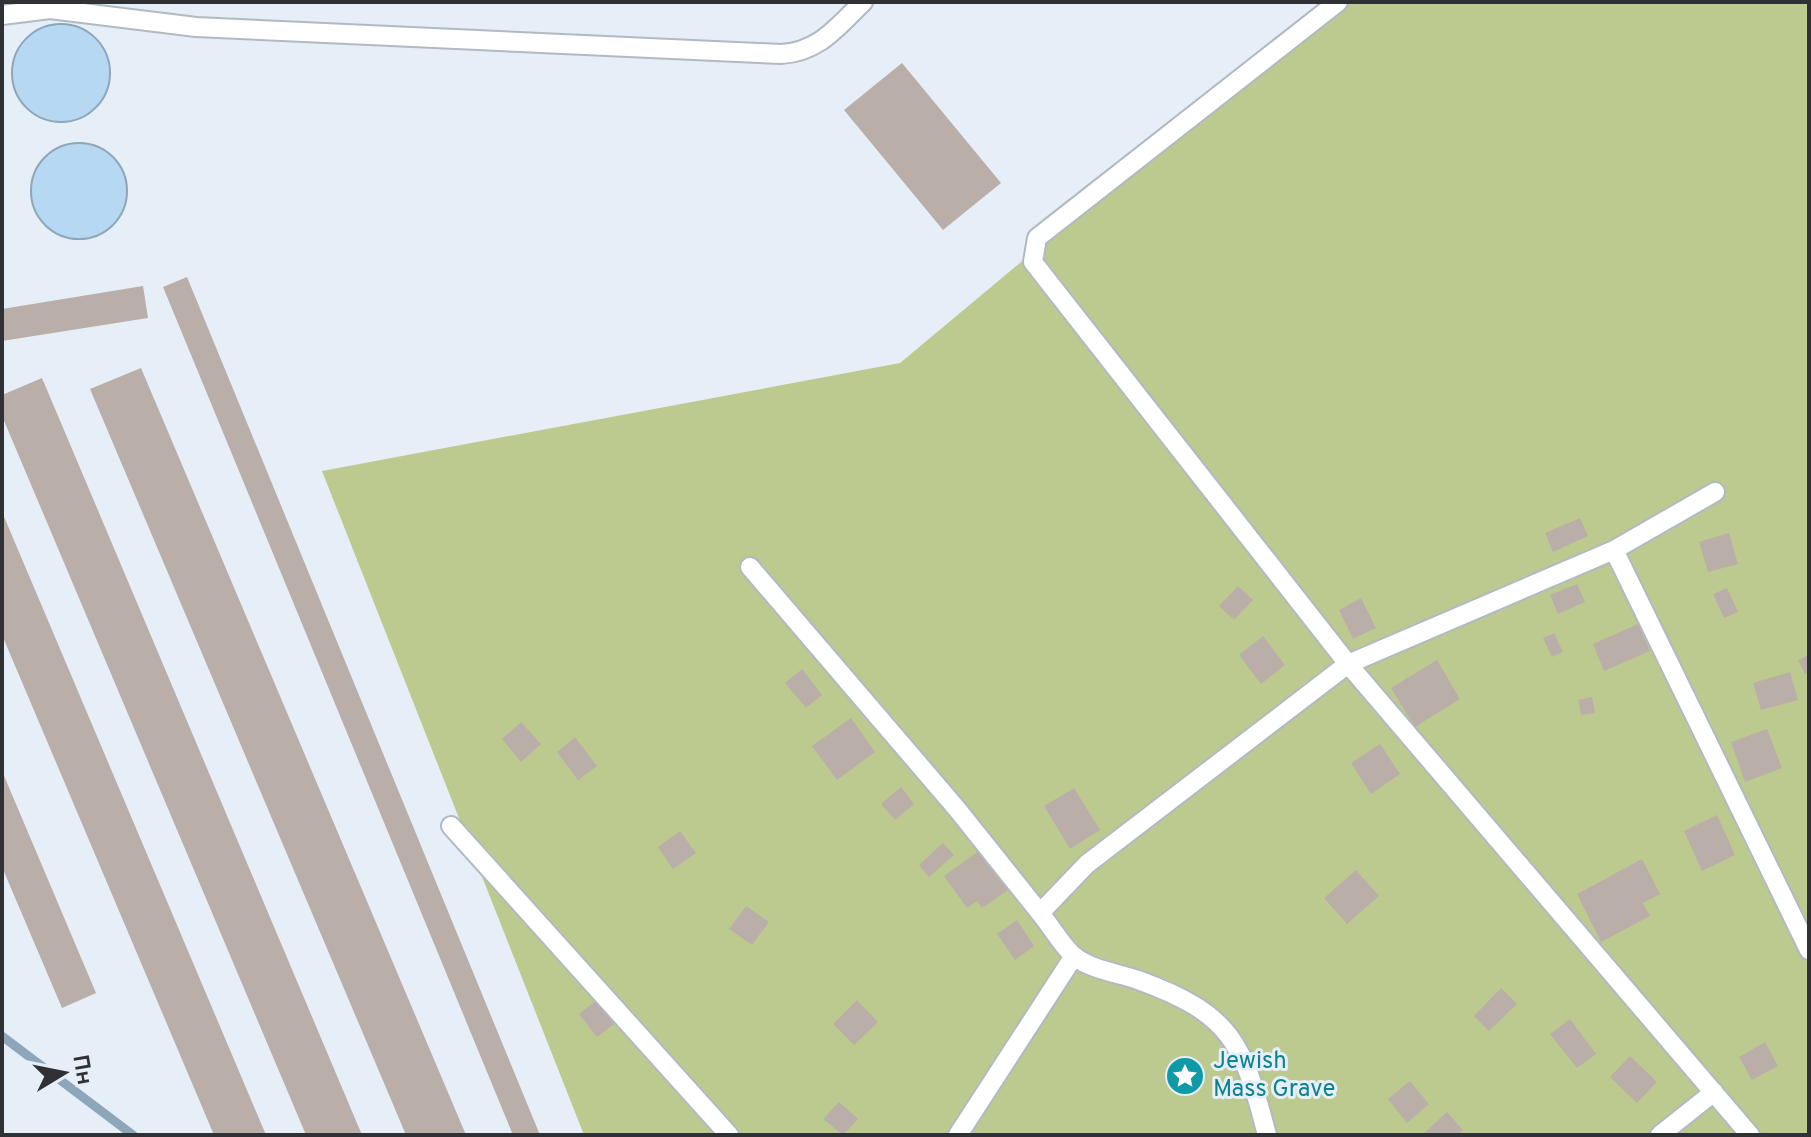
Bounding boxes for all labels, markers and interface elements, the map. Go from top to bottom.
north arrow [24,1033,104,1113]
place label: Jewish Mass Grave [1213,1047,1335,1105]
text: Пн [65,1053,97,1087]
place icon: Jewish Mass Grave [1164,1055,1206,1097]

